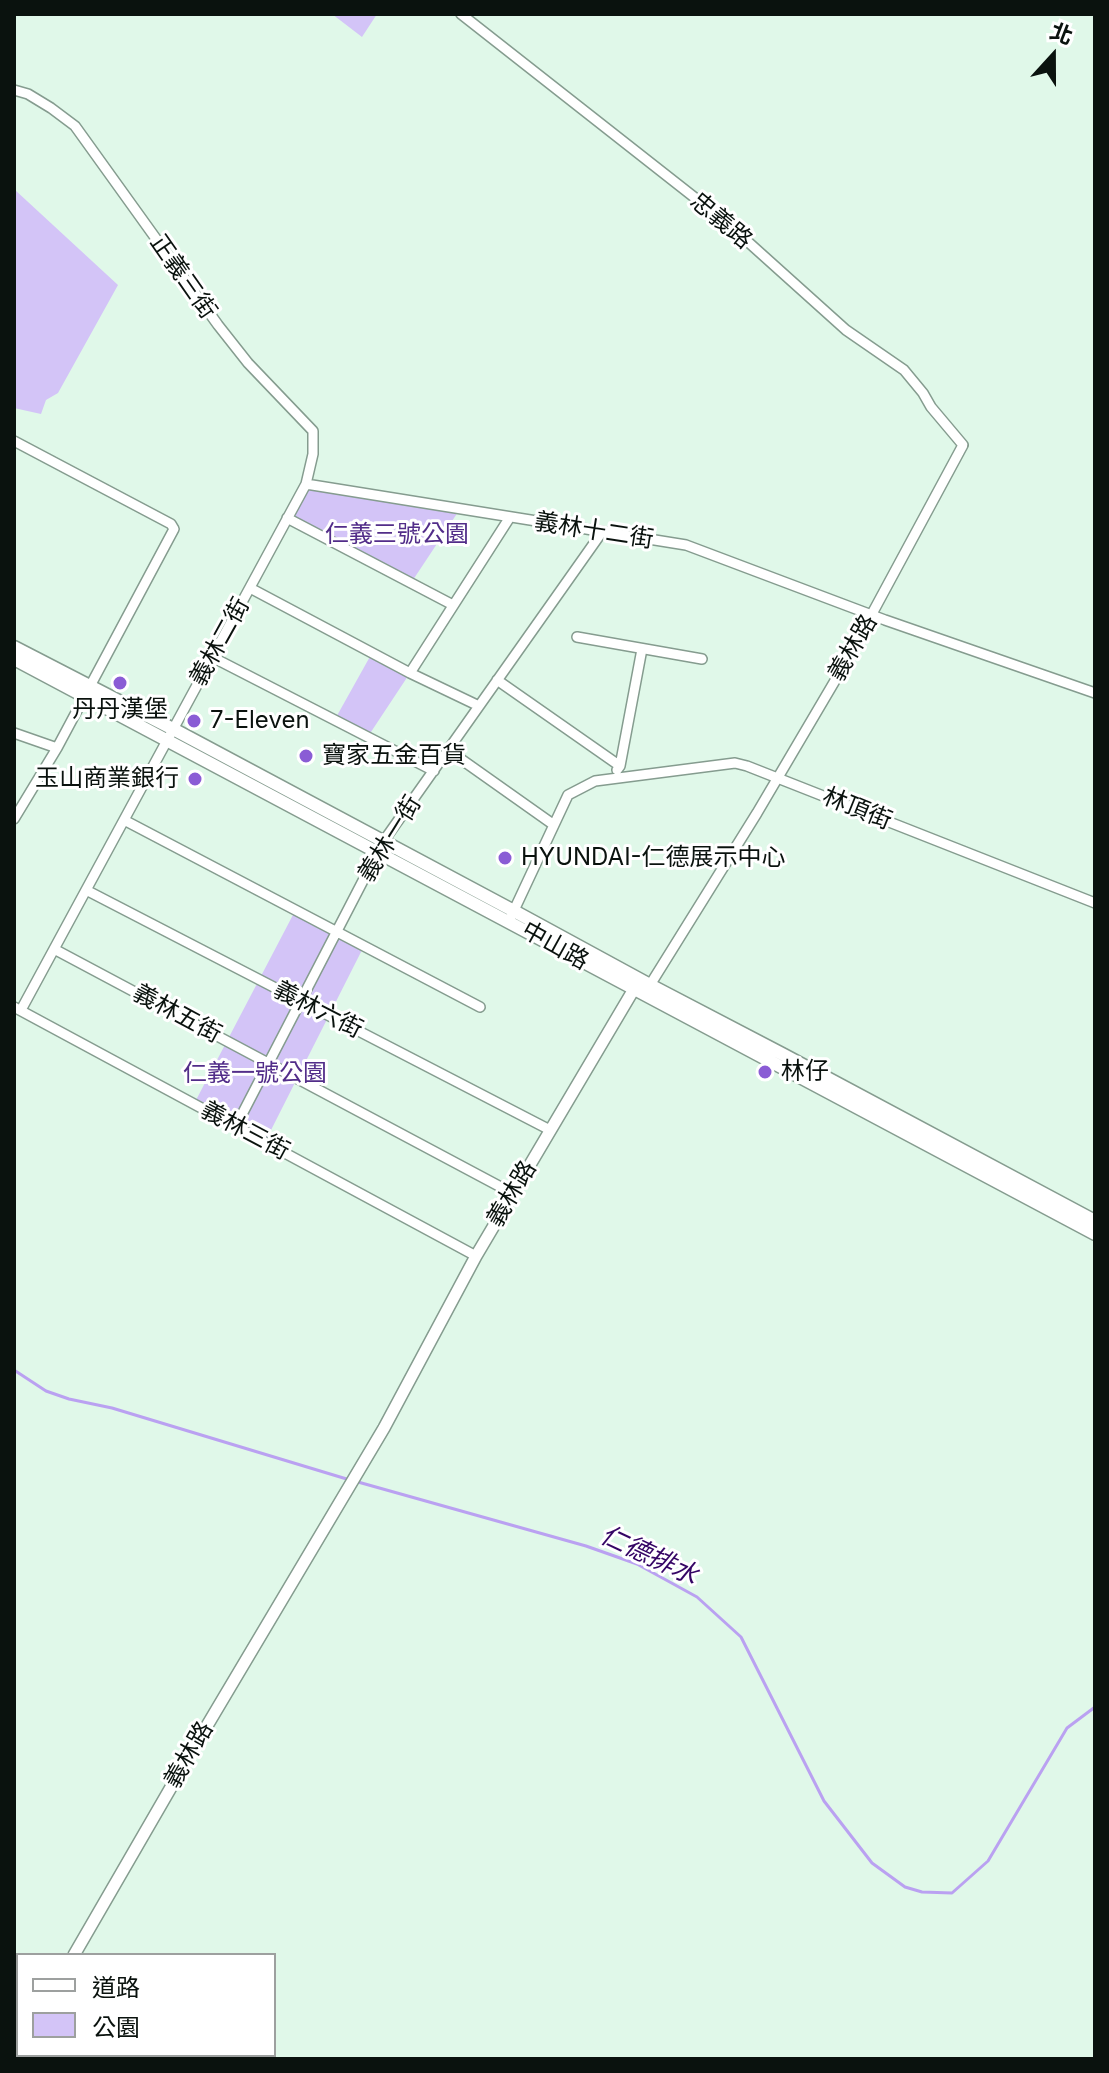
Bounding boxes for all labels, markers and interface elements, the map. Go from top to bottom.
north arrow [1013,16,1093,96]
text: 北 [1047,18,1077,50]
street label: 忠義路 [684,187,758,255]
street label: 正義三街 [144,229,222,325]
street label: 義林十二街 [532,507,656,555]
park label: 仁義三號公園 [325,521,469,549]
street label: 義林二街 [184,593,256,691]
street label: 義林路 [823,610,883,686]
marker: 丹丹漢堡 [111,674,129,692]
place label: 丹丹漢堡 [72,696,168,724]
place label: 7-Eleven [210,707,310,735]
marker: 7-Eleven [185,712,203,730]
place label: 寶家五金百貨 [322,742,466,770]
marker: 寶家五金百貨 [297,747,315,765]
place label: 玉山商業銀行 [35,765,179,793]
marker: 玉山商業銀行 [186,770,204,788]
street label: 林頂街 [818,782,896,836]
street label: 義林一街 [352,791,428,887]
place label: HYUNDAI-仁德展示中心 [521,844,786,872]
marker: HYUNDAI-仁德展示中心 [496,849,514,867]
street label: 中山路 [517,916,593,976]
street label: 義林六街 [269,975,367,1045]
street label: 義林五街 [128,979,226,1049]
place label: 林仔 [781,1058,829,1086]
park label: 仁義一號公園 [183,1060,327,1088]
marker: 林仔 [756,1063,774,1081]
street label: 義林三街 [196,1096,294,1166]
street label: 義林路 [481,1156,543,1232]
water label: 仁德排水 [595,1520,703,1592]
street label: 義林路 [159,1717,219,1793]
legend [16,1953,276,2057]
text: 道路 [92,1973,140,2002]
text: 公園 [92,2013,140,2042]

